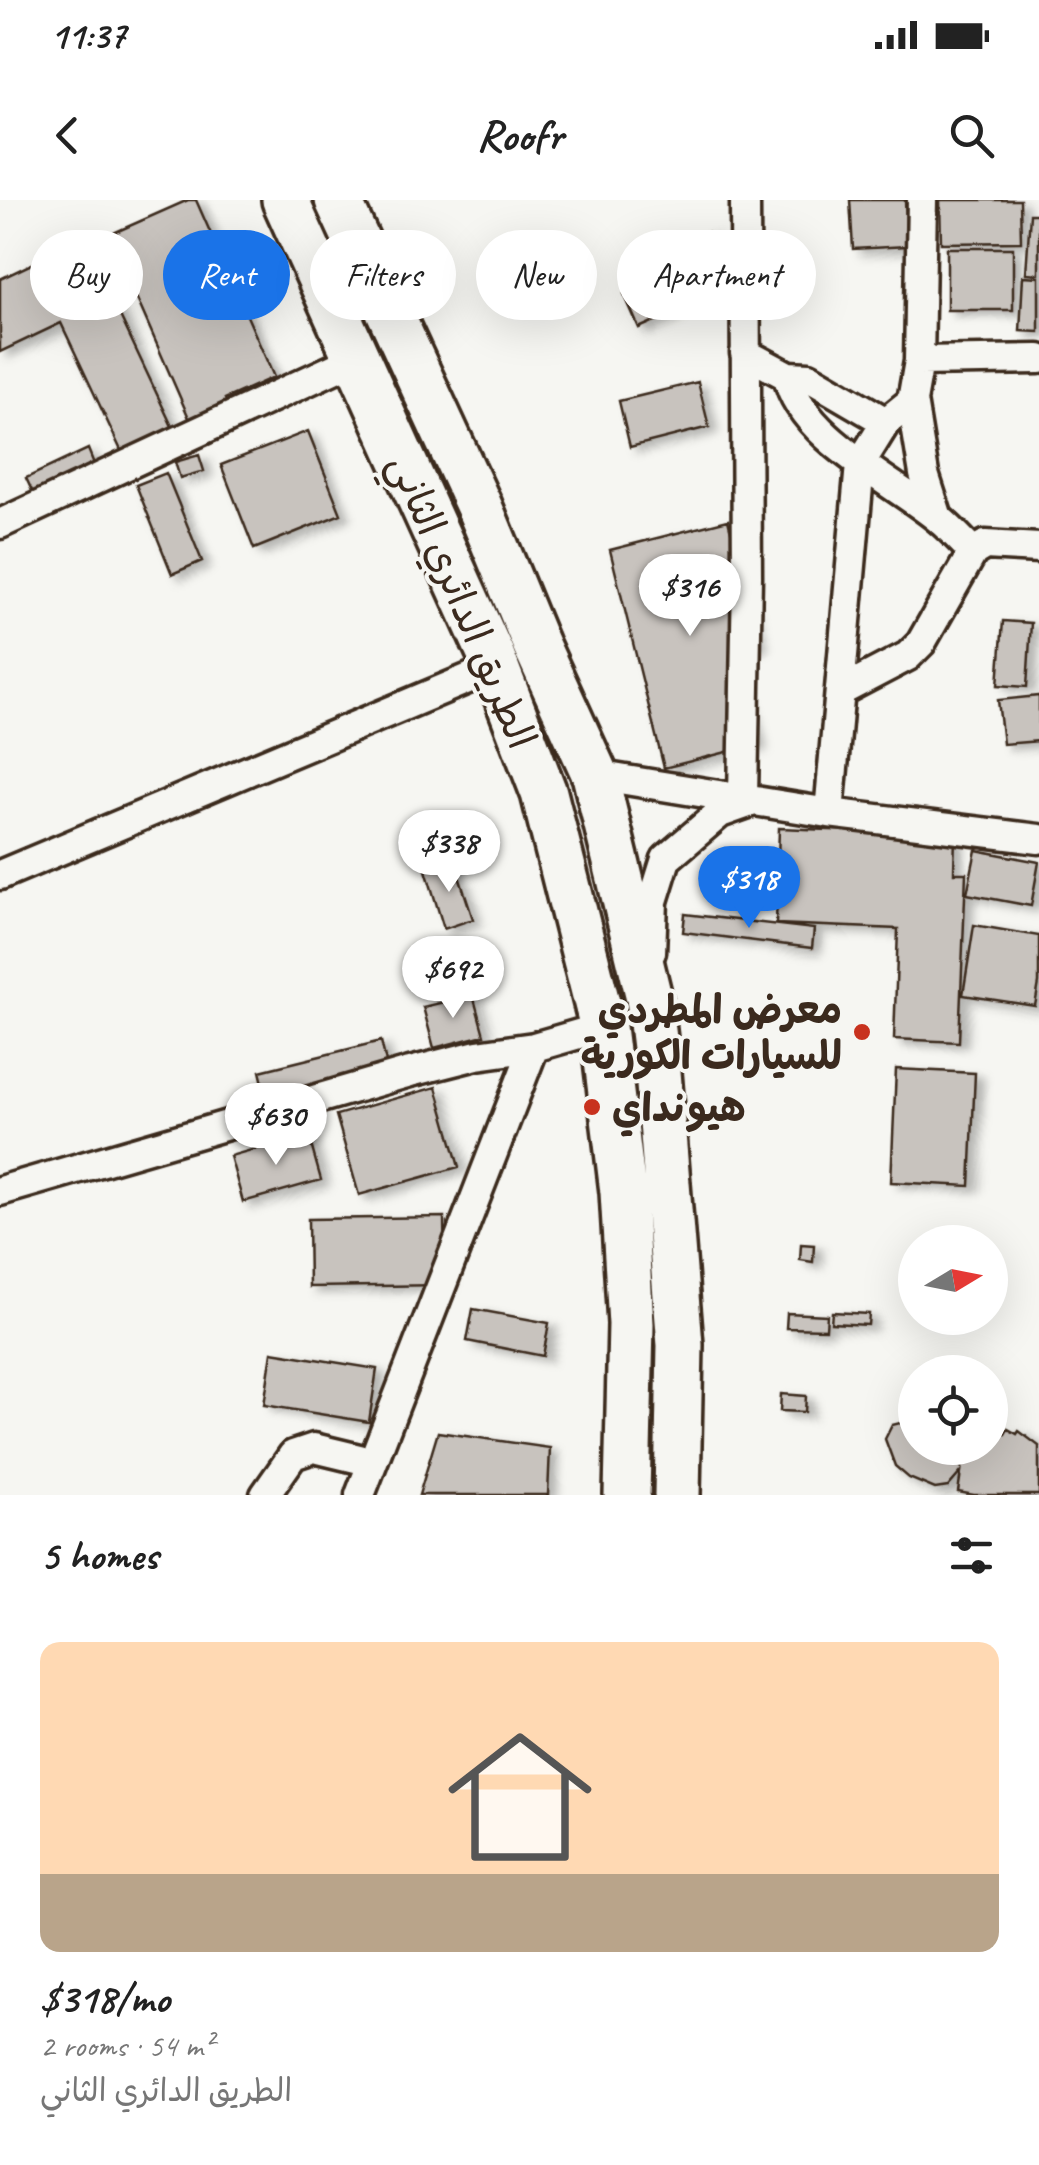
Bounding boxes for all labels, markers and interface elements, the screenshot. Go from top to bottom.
text: 11:37 [50,12,126,59]
text: Roofr [476,107,563,164]
icon: back [40,108,95,163]
icon: search [944,108,999,163]
chip: Buy [30,230,143,320]
chip: Rent [163,230,290,320]
chip: Filters [310,230,456,320]
chip: New [476,230,597,320]
chip: Apartment [617,230,816,320]
street label: الطريق الدائري الثاني [369,447,547,760]
pin: $316 [631,554,749,639]
text: $316 [661,566,719,607]
pin: $338 [390,810,508,895]
text: $338 [420,822,478,863]
pin: $318 [690,846,808,931]
text: $318 [720,858,778,899]
pin: $692 [394,936,512,1021]
text: $692 [424,948,482,989]
place label: معرض المطردي للسيارات الكورية [581,985,842,1081]
marker: معرض المطردي للسيارات الكورية [851,1021,873,1043]
pin: $630 [217,1083,335,1168]
place label: هيونداي [612,1083,746,1137]
text: $630 [247,1095,305,1136]
marker: هيونداي [581,1096,603,1118]
north arrow [898,1225,1008,1335]
map controls [898,1225,1008,1465]
button: locate [898,1355,1008,1465]
icon: filters [944,1528,999,1583]
text: 5 homes [40,1529,158,1582]
icon: home [430,1707,610,1887]
text: $318/mo [40,1972,169,2025]
text: 2 rooms · 54 m² [40,2025,213,2066]
text: الطريق الدائري الثاني [40,2070,292,2111]

